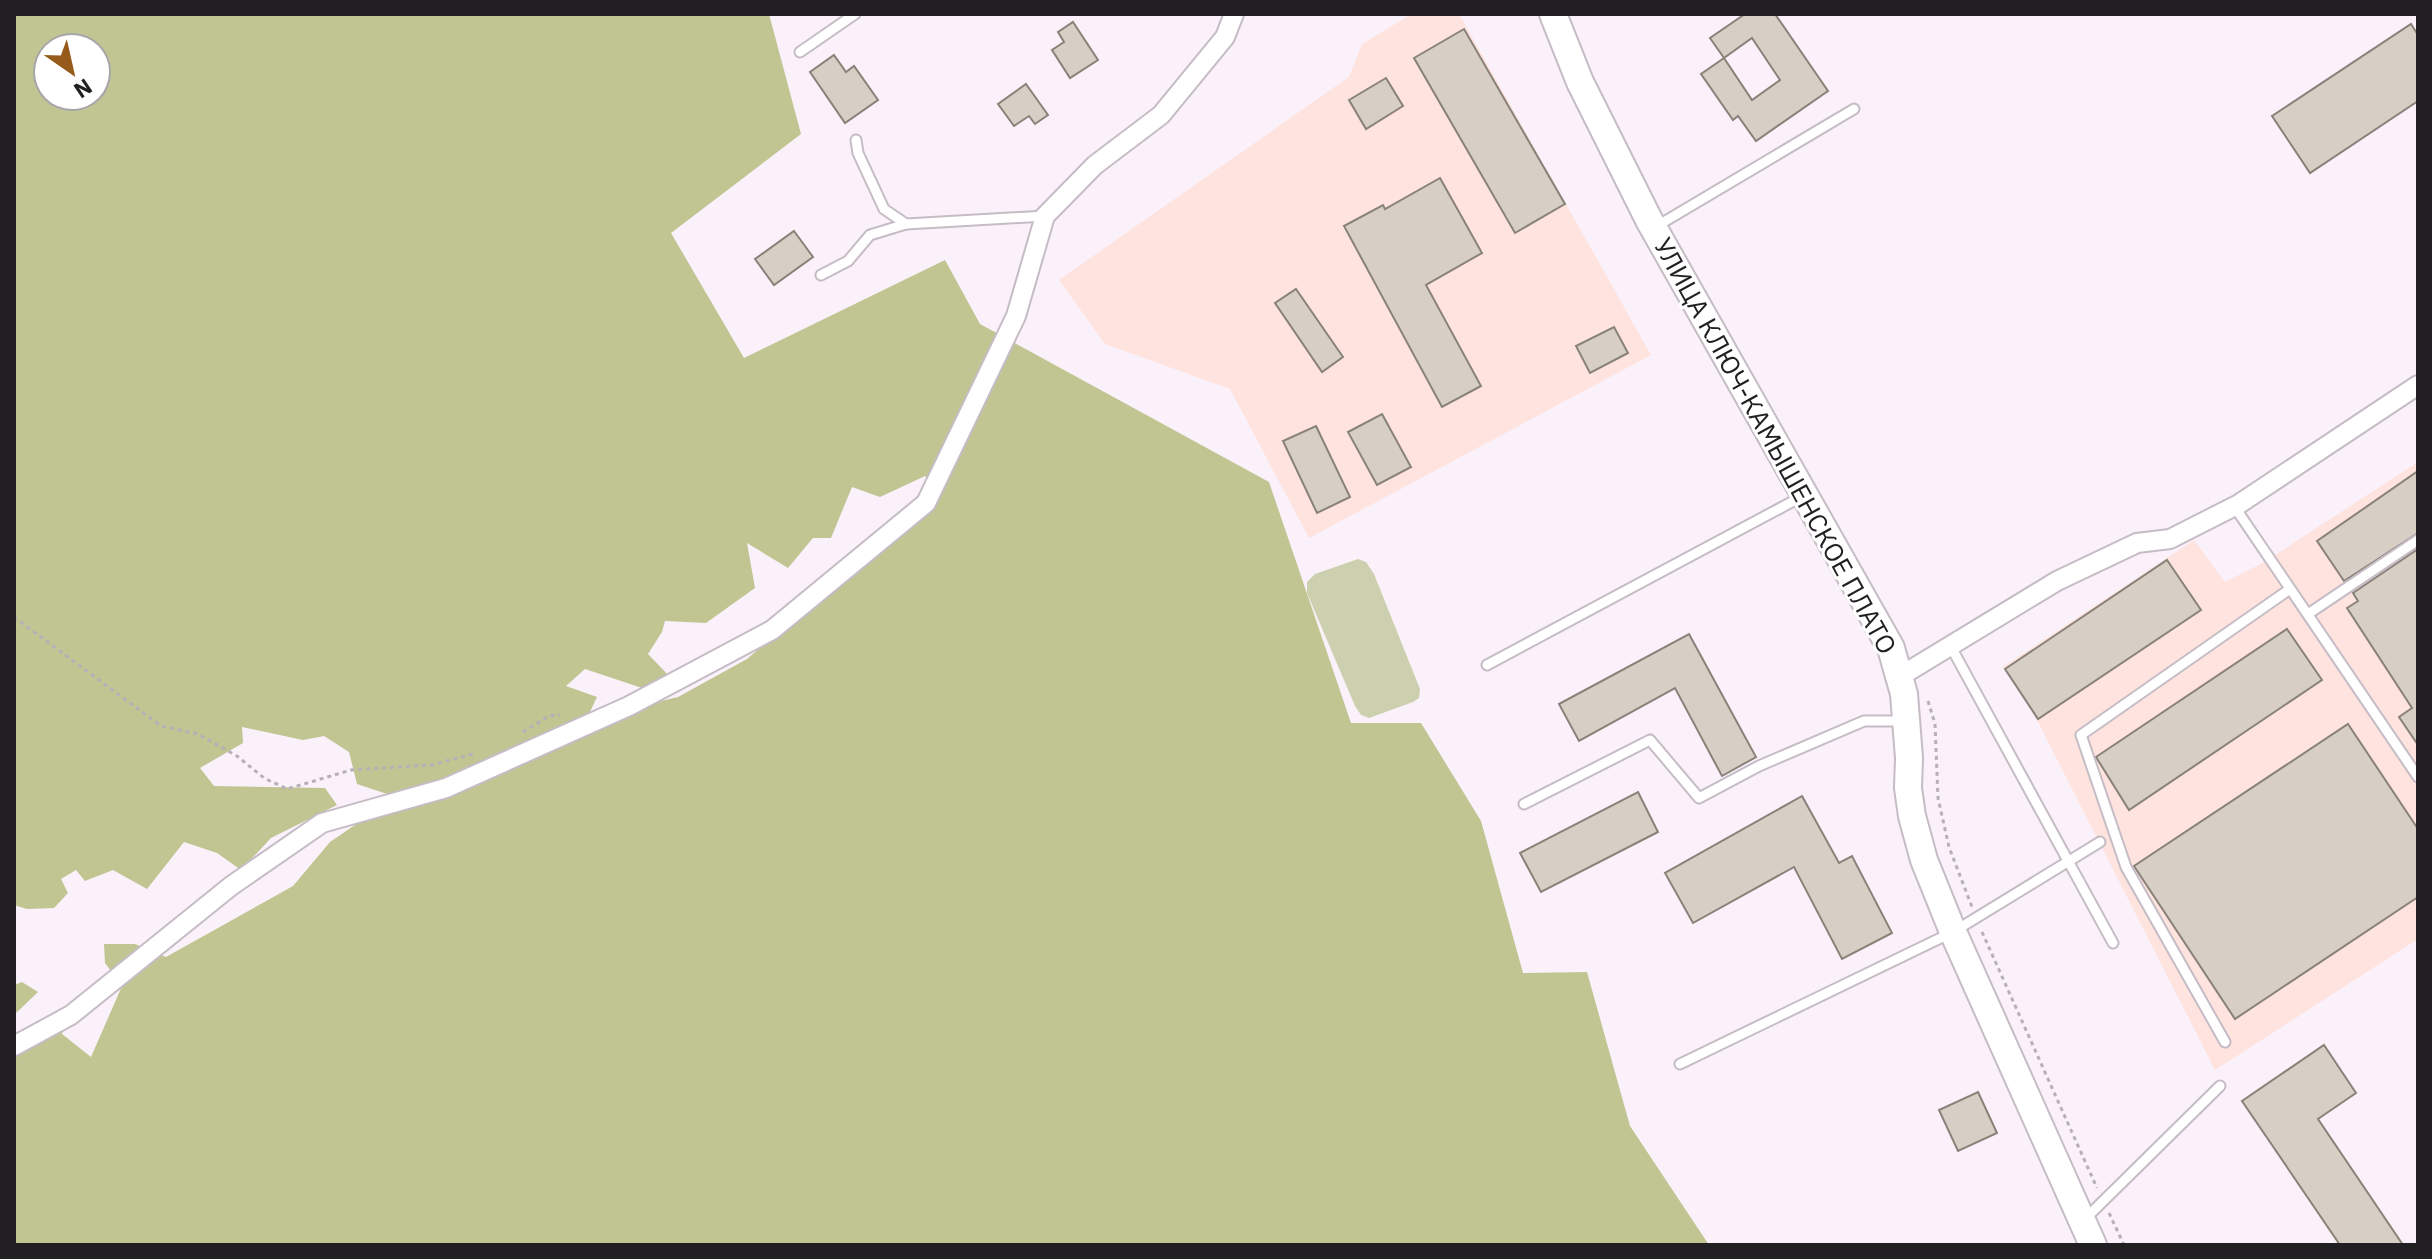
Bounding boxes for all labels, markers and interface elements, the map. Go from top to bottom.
north arrow [32,32,112,112]
text: N [69,73,98,105]
street label: УЛИЦА КЛЮЧ-КАМЫШЕНСКОЕ ПЛАТО [1647,231,1905,660]

